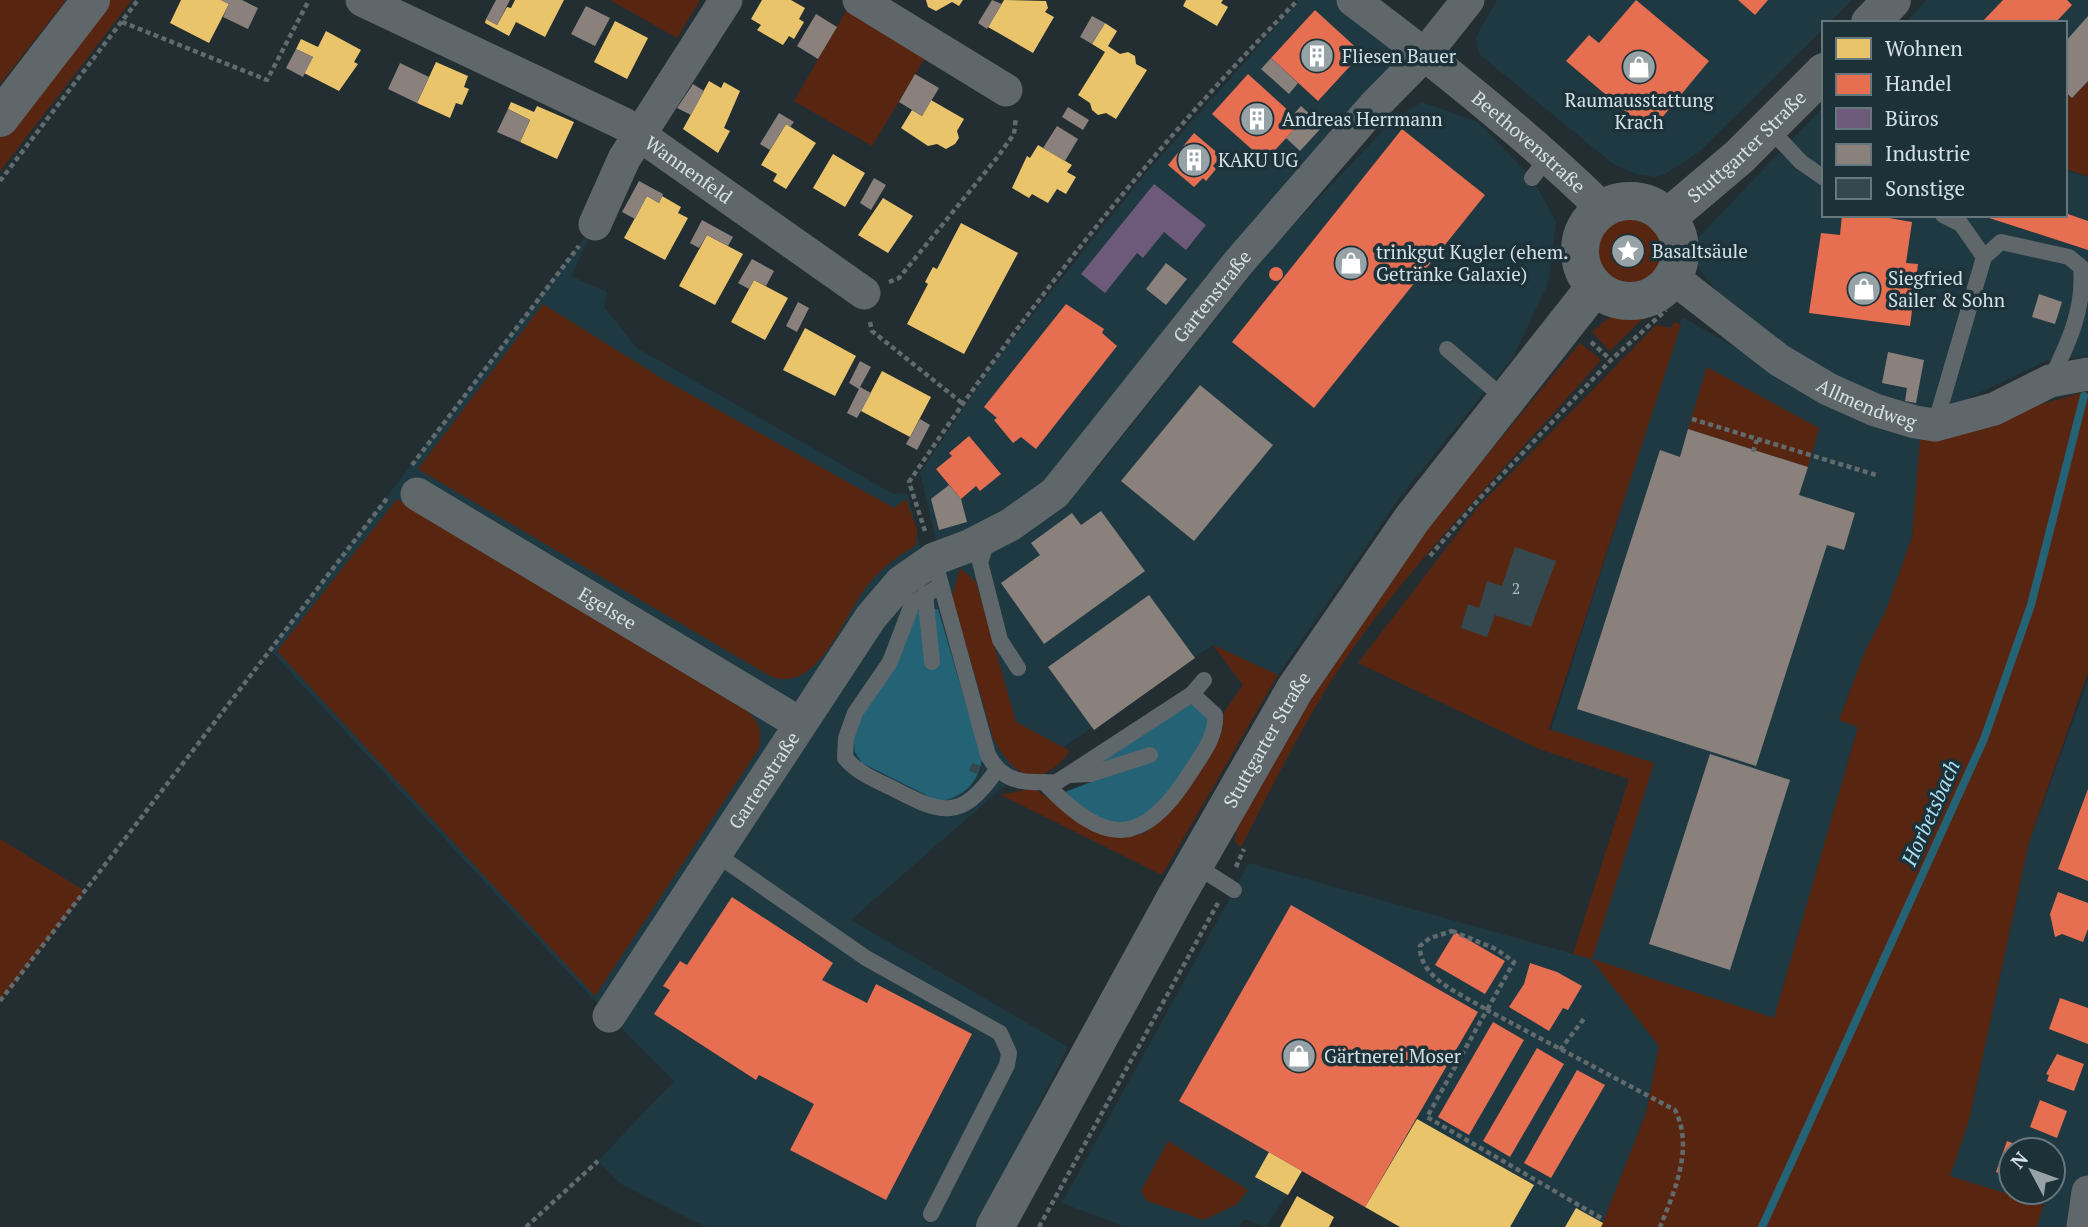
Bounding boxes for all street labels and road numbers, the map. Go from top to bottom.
street label: Beethovenstraße [1467,85,1591,198]
street label: Stuttgarter Straße [1682,85,1811,208]
street label: Wannenfeld [640,130,738,209]
street label: Gartenstraße [1167,244,1256,347]
street label: Allmendweg [1812,372,1921,434]
street label: Egelsee [574,581,641,635]
street label: Stuttgarter Straße [1217,666,1316,812]
street label: Gartenstraße [722,726,804,834]

